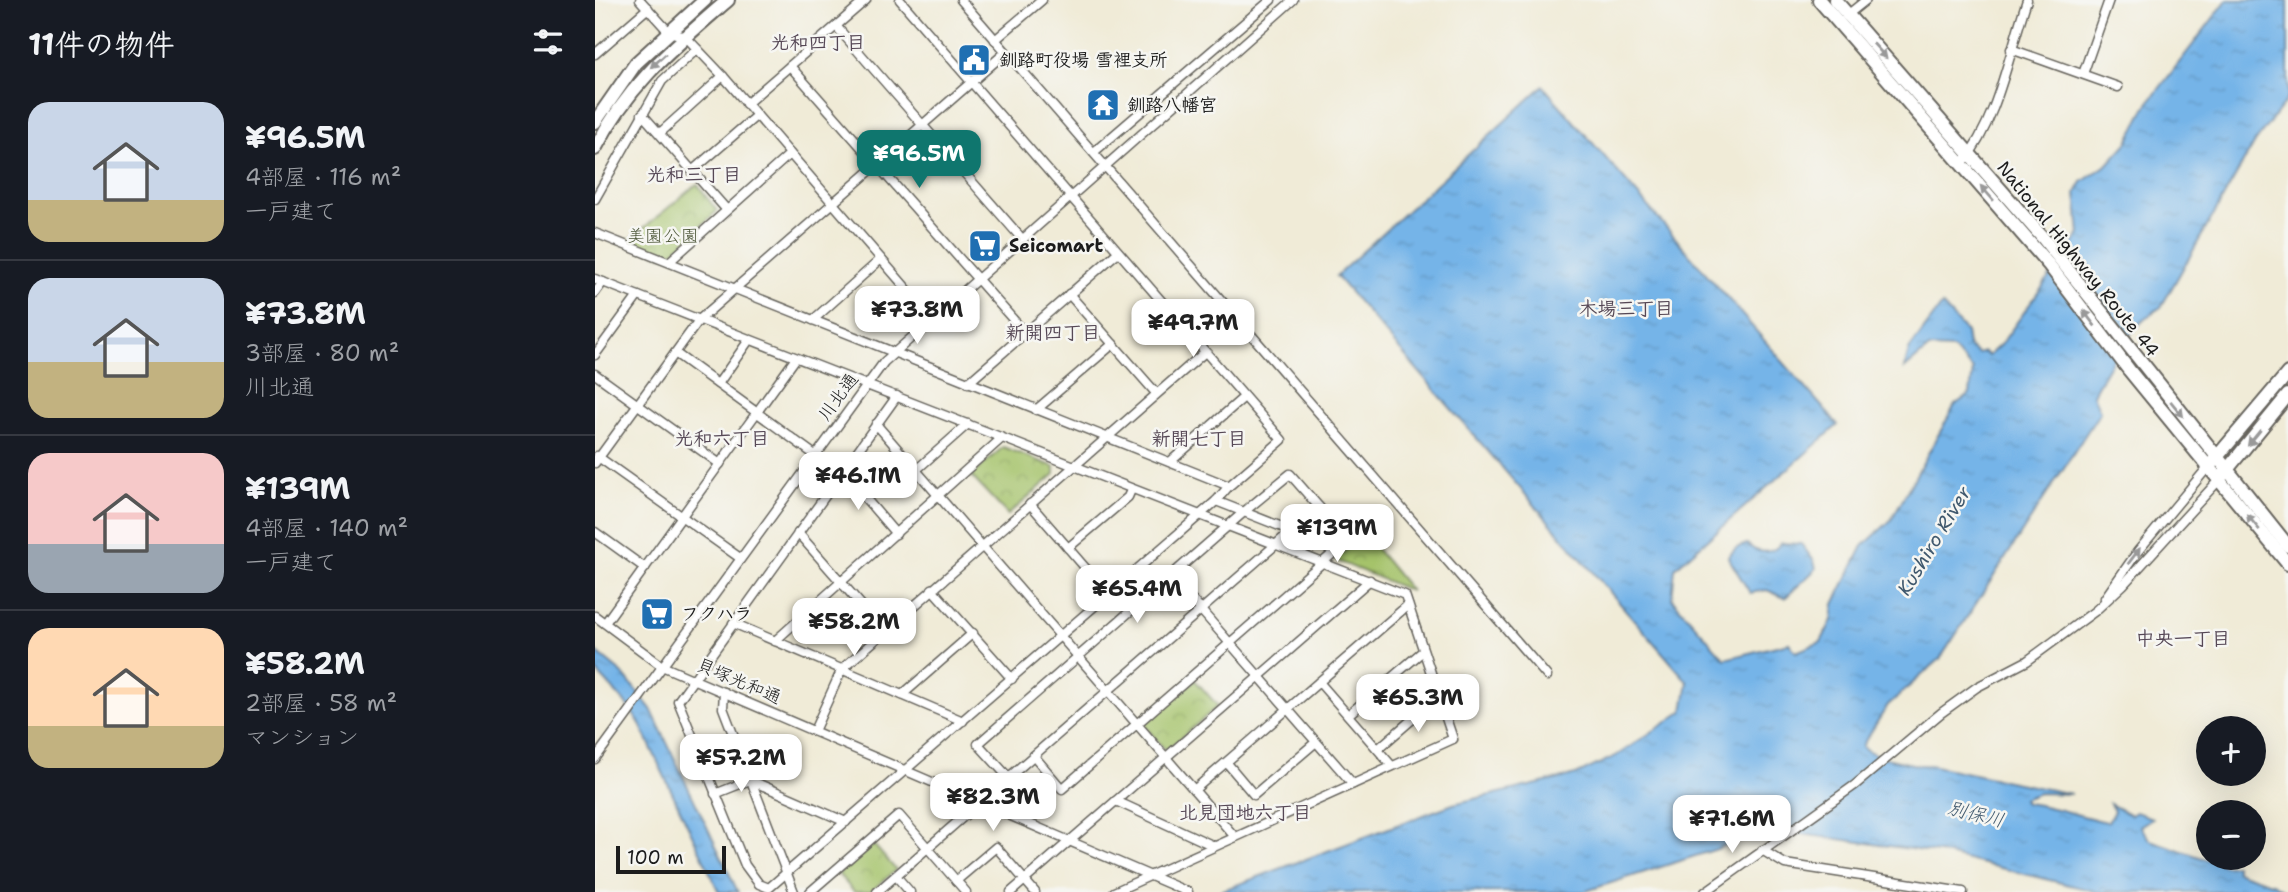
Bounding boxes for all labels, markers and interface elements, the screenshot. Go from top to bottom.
icon: filters [529,23,567,61]
text: 11件の物件 [28,24,175,65]
district label: 光和四丁目 [770,30,866,55]
public building icon: 釧路町役場 雪裡支所 [955,41,993,79]
one-way arrow [1872,42,1888,60]
place label: 釧路町役場 雪裡支所 [999,48,1167,72]
one-way arrow [650,53,667,69]
temple icon: 釧路八幡宮 [1084,86,1122,124]
place label: 釧路八幡宮 [1127,93,1217,117]
text: ¥96.5M [245,117,365,158]
icon: home [84,130,168,214]
pin: ¥96.5M [862,130,976,190]
text: ¥96.5M [873,138,965,168]
street label: National Highway Route 44 [1992,156,2164,362]
text: 4部屋 · 116 m² [245,162,401,192]
district label: 光和三丁目 [646,162,742,187]
one-way arrow [1979,184,1995,202]
text: 一戸建て [245,196,337,226]
park label: 美園公園 [627,224,699,248]
supermarket icon: Seicomart [966,227,1004,265]
place label: Seicomart [1009,234,1104,258]
pin: ¥73.8M [860,286,974,346]
text: ¥73.8M [245,293,366,334]
text: ¥73.8M [871,294,963,324]
district label: 木場三丁目 [1578,296,1674,321]
pin: ¥49.7M [1136,300,1250,359]
icon: home [84,306,168,390]
text: ¥49.7M [1147,307,1239,337]
one-way arrow [2082,309,2097,327]
district label: 新開四丁目 [1005,320,1101,345]
text: 3部屋 · 80 m² [245,338,399,368]
street label: 川北通 [812,368,864,426]
text: 川北通 [245,372,314,402]
one-way arrow [2170,399,2185,417]
district label: 光和六丁目 [674,426,770,451]
district label: 新開七丁目 [1151,426,1247,451]
one-way arrow [2247,430,2262,447]
pin: ¥46.1M [801,452,915,512]
text: ¥46.1M [815,460,901,490]
text: ¥139M [245,468,350,509]
icon: home [84,481,168,565]
water label: Kushiro River [1892,481,1977,600]
pin: ¥139M [1288,504,1386,564]
text: ¥139M [1297,512,1377,542]
text: 4部屋 · 140 m² [245,513,408,543]
one-way arrow [2246,514,2261,531]
text: 一戸建て [245,547,337,577]
one-way arrow [2127,547,2141,565]
pin: ¥65.4M [1080,566,1194,625]
text: ¥65.4M [1092,573,1182,603]
supermarket icon: フクハラ [638,595,676,633]
pin: ¥58.2M [797,598,911,658]
place label: フクハラ [681,602,752,626]
text: ¥58.2M [808,606,900,636]
district label: 中央一丁目 [2135,626,2231,651]
text: ¥58.2M [245,643,365,684]
street label: 貝塚光和通 [693,652,785,710]
icon: home [84,656,168,740]
pin: ¥65.3M [1361,674,1475,734]
text: ¥65.3M [1372,682,1464,712]
text: 2部屋 · 58 m² [245,688,397,718]
map controls [2196,716,2266,870]
button: + [2196,716,2266,786]
text: マンション [245,722,359,752]
pin: ¥57.2M [684,734,798,794]
text: ¥57.2M [696,742,786,772]
pin: ¥82.3M [936,774,1050,833]
text: ¥82.3M [946,781,1040,811]
water label: 別保川 [1945,795,2007,833]
pin: ¥71.6M [1675,796,1789,855]
district label: 北見団地六丁目 [1178,800,1312,825]
button: − [2196,800,2266,870]
text: ¥71.6M [1689,803,1775,833]
scale bar [616,843,726,875]
text: 100 m [627,845,684,870]

